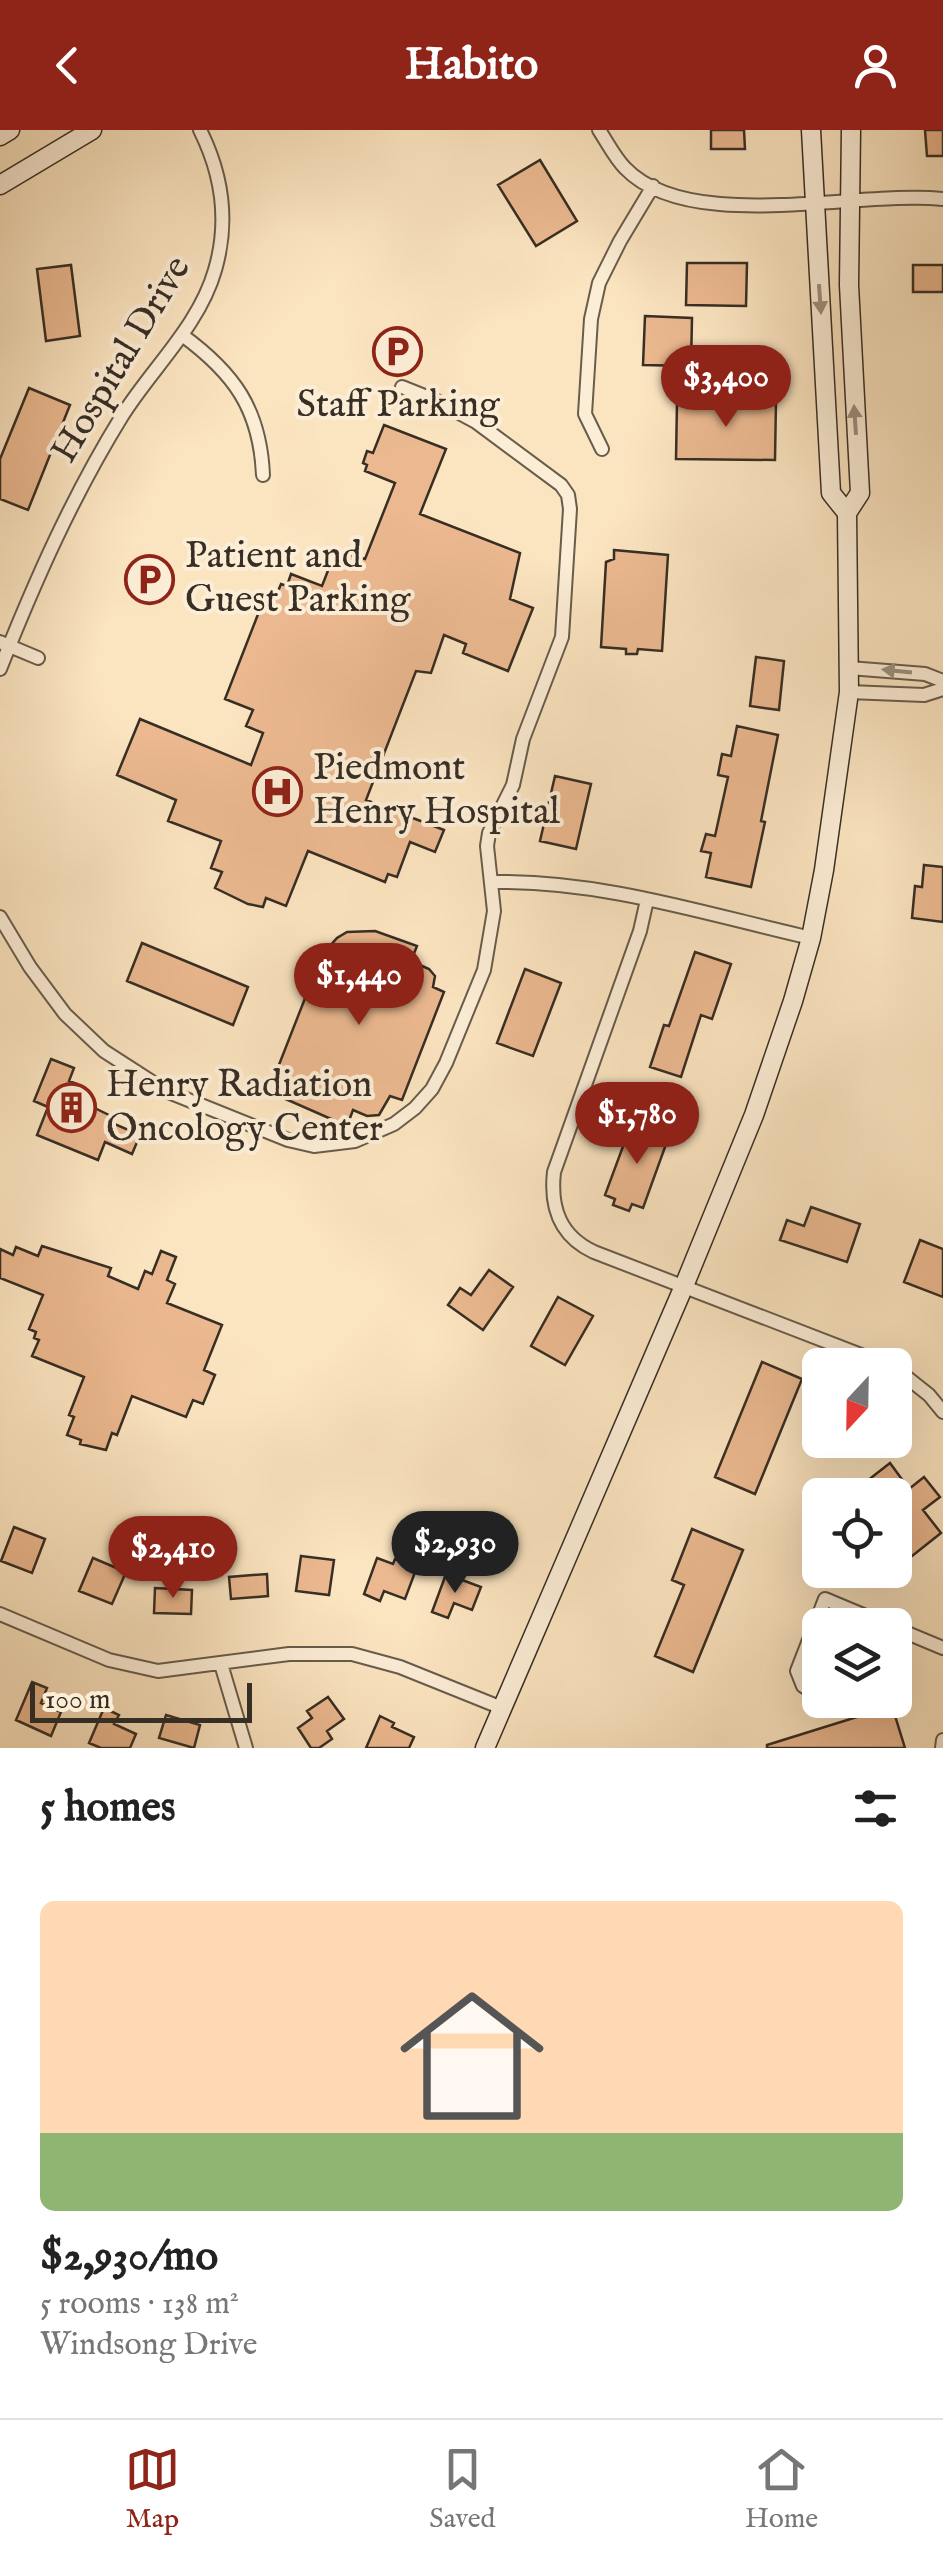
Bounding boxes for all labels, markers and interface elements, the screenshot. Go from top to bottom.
text: Habito [405,37,538,94]
icon: back [40,38,95,93]
icon: person [848,38,903,93]
street label: Hospital Drive [41,248,203,472]
one-way arrow [812,284,828,316]
parking icon: Staff Parking [372,326,424,378]
pin: $3,400 [645,345,807,430]
text: $3,400 [683,357,769,398]
place label: Staff Parking [296,382,500,430]
one-way arrow [847,403,863,435]
place label: Patient and Guest Parking [185,533,411,625]
parking icon: Patient and Guest Parking [124,553,176,605]
one-way arrow [880,663,912,679]
place label: Piedmont Henry Hospital [313,745,561,837]
hospital icon: Piedmont Henry Hospital [252,765,304,817]
pin: $1,440 [278,943,440,1028]
text: $1,440 [316,955,402,996]
place label: Henry Radiation Oncology Center [106,1062,383,1154]
building icon: Henry Radiation Oncology Center [45,1082,97,1134]
pin: $1,780 [556,1082,718,1167]
text: $1,780 [597,1094,677,1135]
north arrow [802,1348,912,1458]
map controls [802,1348,912,1718]
button: locate [802,1478,912,1588]
pin: $2,930 [374,1511,536,1596]
pin: $2,410 [92,1516,254,1601]
text: $2,930 [414,1523,496,1564]
text: $2,410 [130,1528,216,1569]
button: layers [802,1608,912,1718]
scale bar [30,1678,252,1722]
text: 100 m [45,1683,111,1718]
icon: filters [848,1781,903,1836]
text: 5 homes [40,1782,176,1835]
icon: home [382,1966,562,2146]
text: $2,930/mo [40,2231,218,2284]
text: 5 rooms · 138 m² [40,2284,239,2325]
text: Windsong Drive [40,2325,258,2366]
tab: Map [125,2442,180,2537]
tab: Saved [429,2442,496,2537]
tab: Home [745,2442,818,2537]

